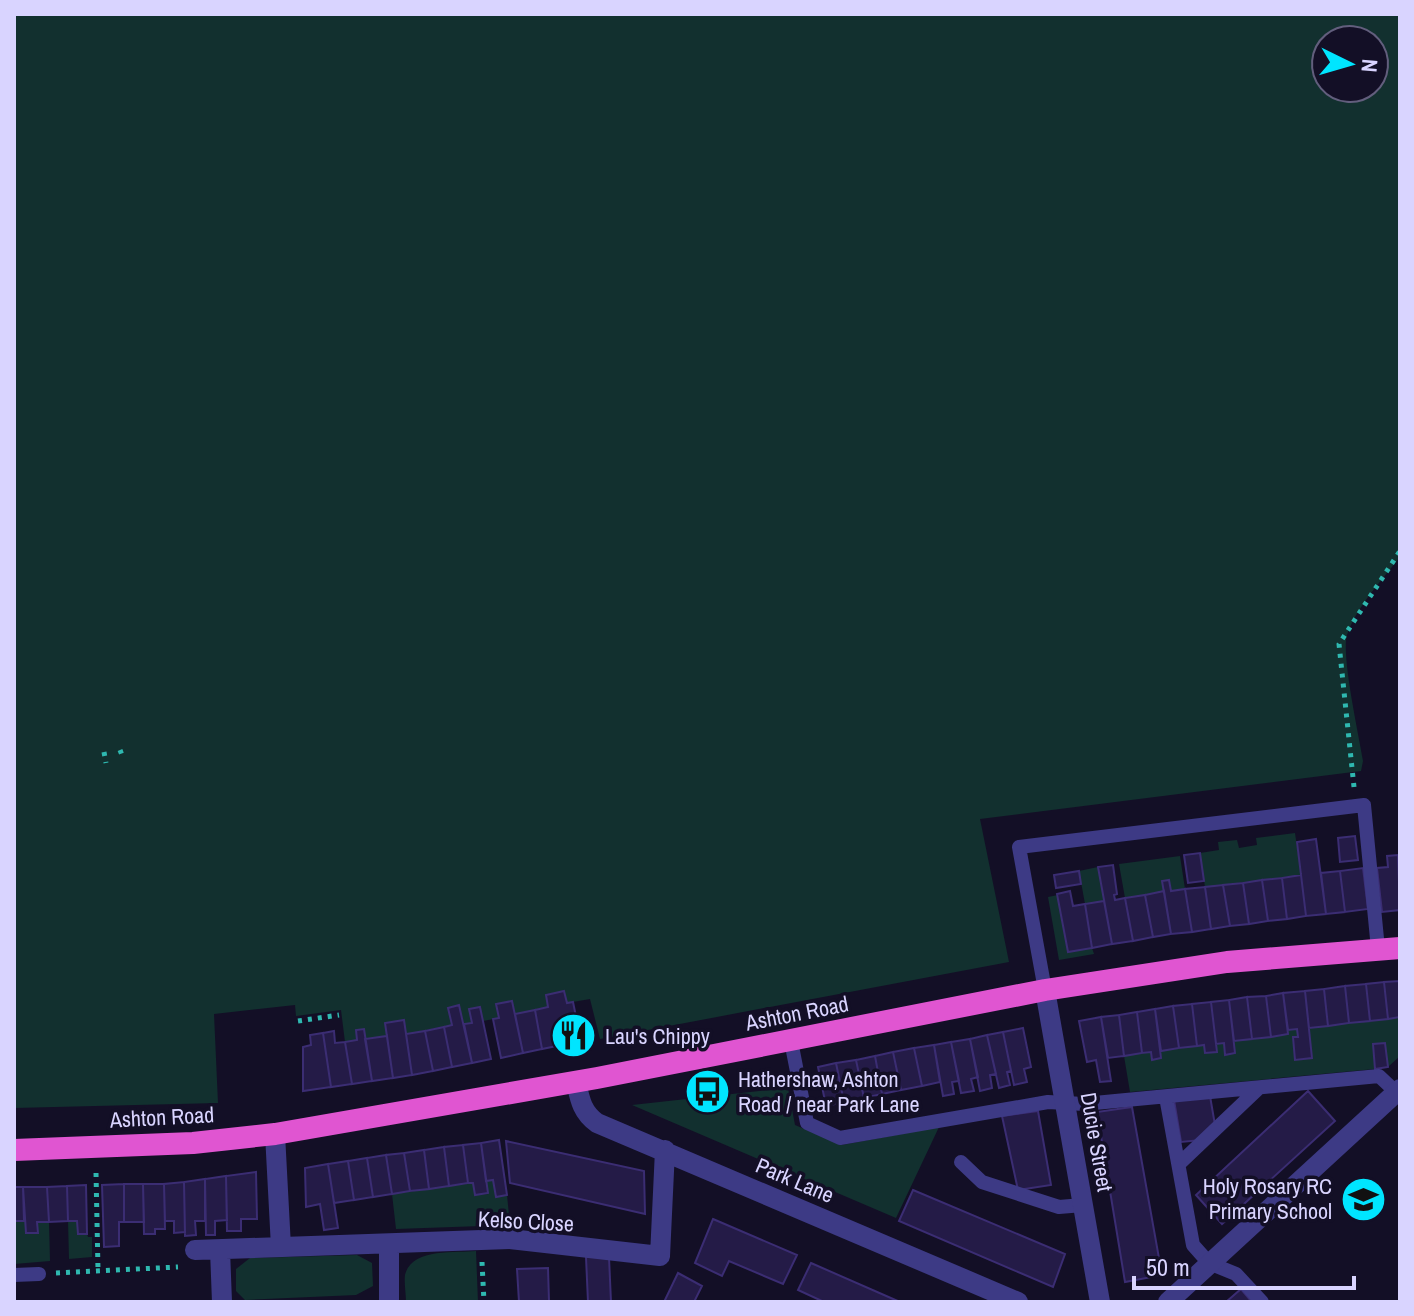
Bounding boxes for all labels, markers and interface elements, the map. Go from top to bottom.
north arrow [1310,24,1390,104]
text: N [1354,58,1385,74]
street label: Ashton Road [742,988,851,1038]
restaurant icon: Lau's Chippy [550,1012,598,1060]
place label: Lau's Chippy [605,1021,710,1051]
place label: Hathershaw, Ashton Road / near Park Lane [738,1064,920,1119]
bus stop icon: Hathershaw, Ashton Road / near Park Lane [683,1068,731,1116]
street label: Ducie Street [1074,1090,1120,1194]
street label: Ashton Road [108,1099,215,1135]
street label: Park Lane [751,1150,839,1210]
place label: Holy Rosary RC Primary School [1203,1171,1332,1226]
school or university icon: Holy Rosary RC Primary School [1339,1175,1387,1223]
street label: Kelso Close [477,1204,575,1238]
scale bar [1134,1240,1354,1290]
text: 50 m [1146,1251,1190,1283]

